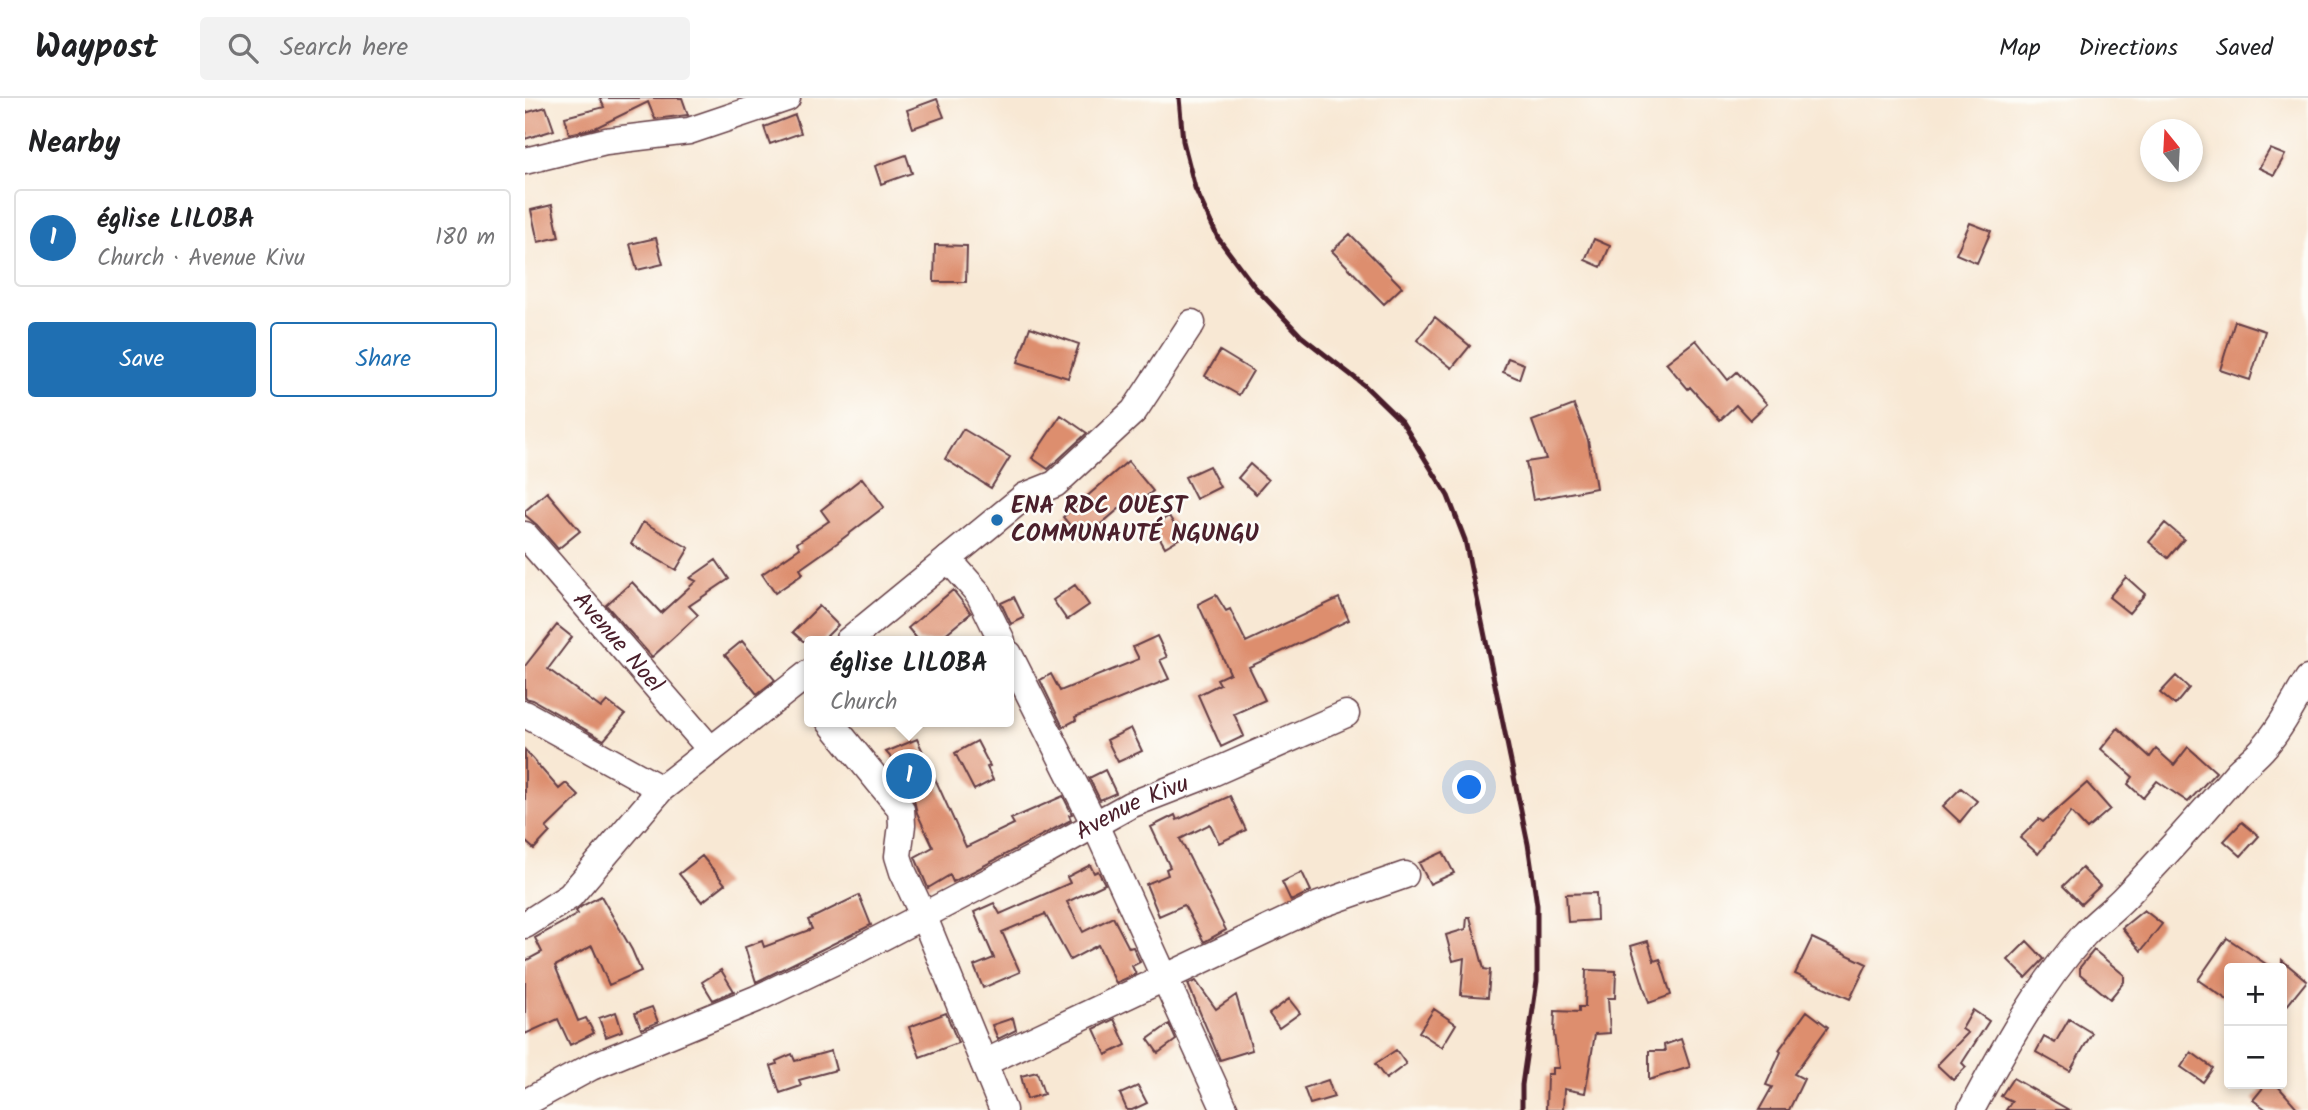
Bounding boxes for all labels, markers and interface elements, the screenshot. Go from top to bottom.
search box [200,17,690,80]
text: Waypost [35,22,158,75]
text: Search here [280,27,408,69]
icon: search [224,29,262,67]
text: Map [1999,29,2041,68]
text: Directions [2079,29,2178,68]
text: Saved [2216,29,2273,68]
north arrow [2140,119,2203,182]
text: Nearby [28,120,120,168]
text: église LILOBA [97,199,255,241]
text: 1 [50,220,56,256]
text: 180 m [435,220,495,256]
text: Church · Avenue Kivu [97,241,305,277]
button: Save [28,322,256,397]
button: Share [270,322,497,397]
place label: ENA RDC OUEST COMMUNAUTÉ NGUNGU [1011,487,1260,554]
marker: ENA RDC OUEST COMMUNAUTÉ NGUNGU [989,512,1005,528]
street label: Avenue Noel [563,583,673,702]
popup [804,636,1014,727]
text: église LILOBA [830,643,988,685]
text: Church [830,685,897,721]
pin: 1 [886,750,932,802]
street label: Avenue Kivu [1068,764,1195,851]
your location [1452,770,1486,804]
map controls [2224,963,2287,1089]
button: + [2224,963,2287,1026]
button: − [2224,1026,2287,1089]

